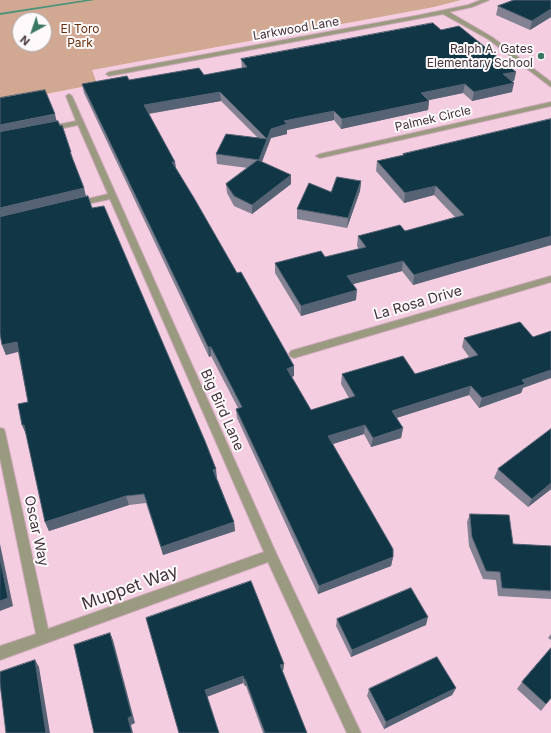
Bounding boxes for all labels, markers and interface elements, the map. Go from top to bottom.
north arrow [12,12,52,52]
street label: Larkwood Lane [252,14,340,44]
park label: El Toro Park [60,22,100,50]
text: N [17,32,33,48]
place label: Ralph A. Gates Elementary School [427,42,533,70]
marker: Ralph A. Gates Elementary School [536,51,546,61]
street label: Palmek Circle [394,103,472,135]
street label: La Rosa Drive [372,282,464,324]
street label: Big Bird Lane [197,367,247,453]
street label: Oscar Way [20,494,52,568]
street label: Muppet Way [79,561,181,615]

